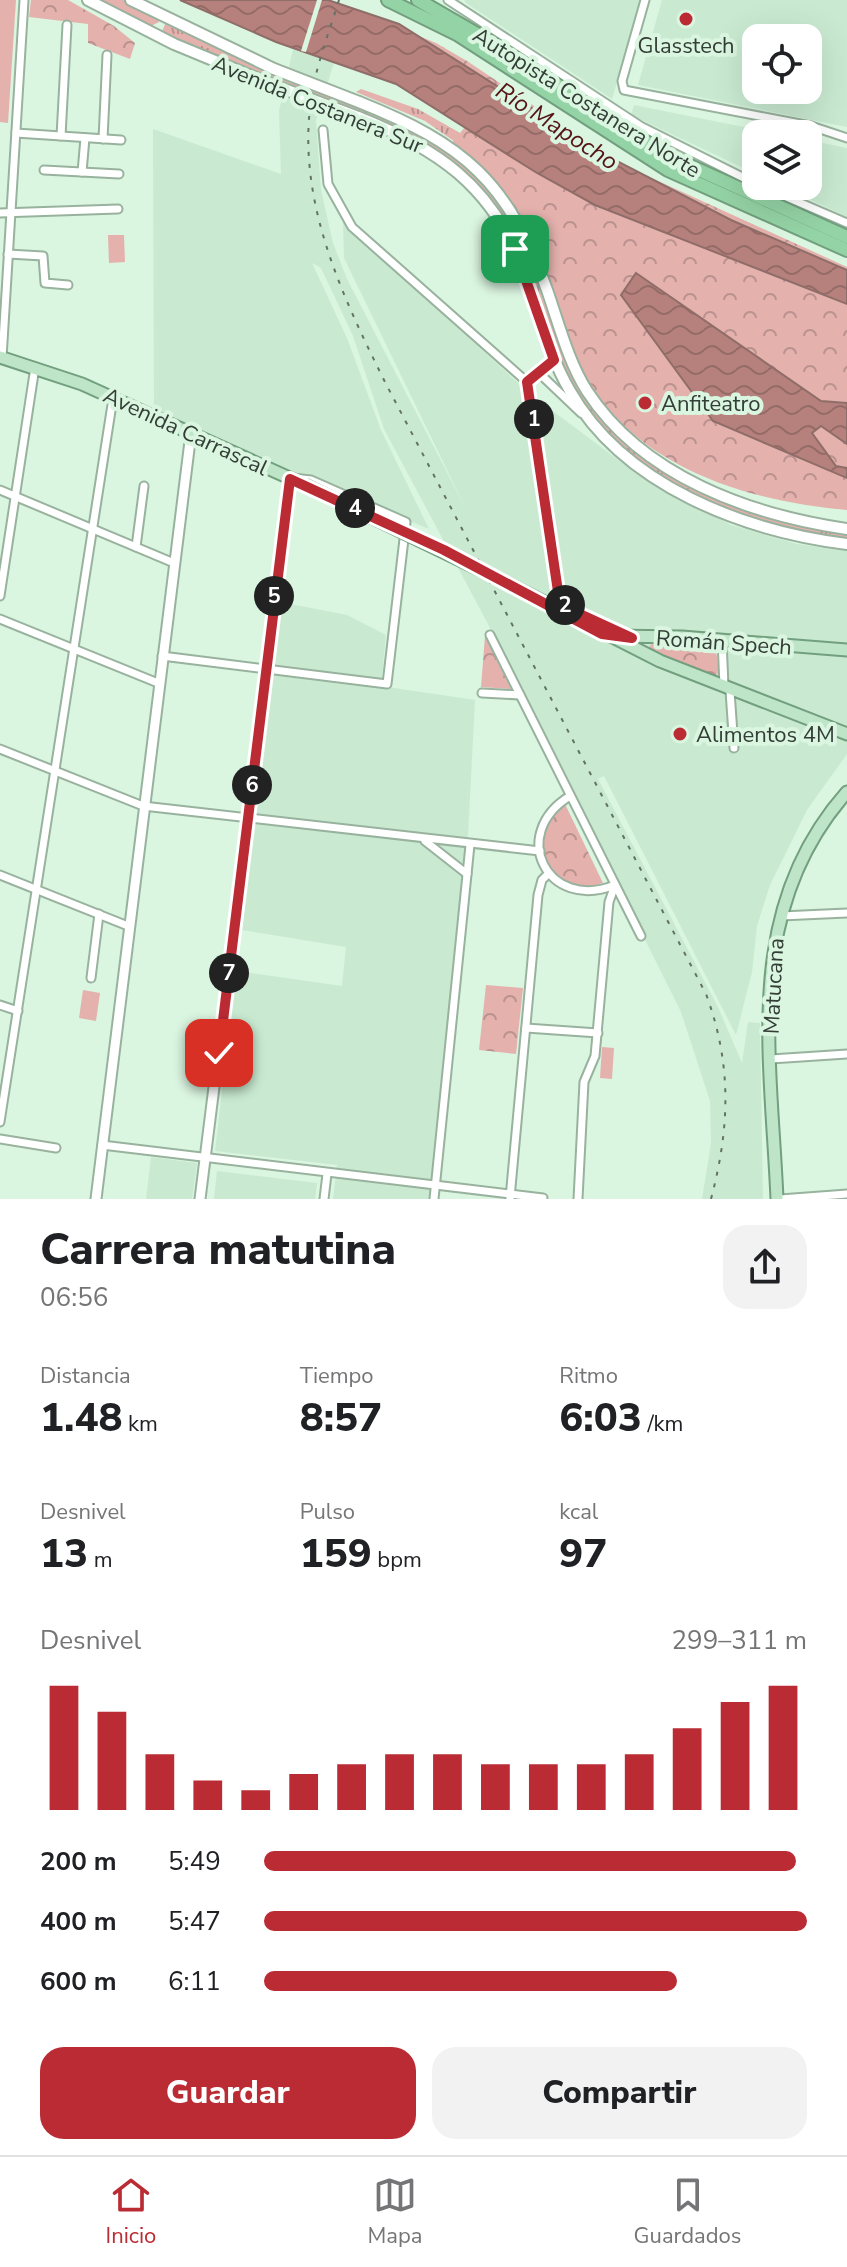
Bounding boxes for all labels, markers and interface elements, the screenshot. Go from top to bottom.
marker: Glasstech [677,10,695,28]
street label: Autopista Costanera Norte [467,20,706,185]
map controls [742,24,822,200]
button: locate [742,24,822,104]
place label: Glasstech [637,31,735,61]
street label: Avenida Costanera Sur [208,49,428,161]
water label: Río Mapocho [490,75,624,177]
button: layers [742,120,822,200]
pin [481,215,549,283]
icon: arrive [493,227,537,271]
street label: Avenida Carrascal [98,381,273,483]
place label: Anfiteatro [661,389,760,419]
marker: Anfiteatro [636,394,654,412]
pin: 1 [514,399,554,439]
text: 1 [527,404,541,434]
pin: 4 [335,488,375,528]
text: 4 [348,493,362,523]
pin: 5 [254,576,294,616]
text: 5 [267,581,281,611]
pin: 2 [545,585,585,625]
text: 2 [558,590,572,620]
street label: Román Spech [655,623,793,663]
place label: Alimentos 4M [696,720,835,750]
marker: Alimentos 4M [671,725,689,743]
pin: 6 [232,765,272,805]
text: 6 [245,770,259,800]
street label: Matucana [756,937,792,1035]
pin: 7 [209,953,249,993]
text: 7 [222,958,236,988]
pin [185,1019,253,1087]
icon: check [197,1031,241,1075]
text: Carrera matutina [40,1220,396,1280]
button: share [723,1225,807,1309]
text: 06:56 [40,1280,108,1315]
text: Distancia [40,1361,131,1391]
text: Tiempo [300,1361,374,1391]
text: Ritmo [559,1361,618,1391]
text: 1.48 [40,1391,122,1445]
text: 8:57 [300,1391,382,1445]
text: 6:03 [559,1391,642,1445]
text: km [122,1409,158,1439]
text: /km [642,1409,683,1439]
text: Desnivel [40,1497,126,1527]
text: Pulso [300,1497,355,1527]
text: kcal [559,1497,598,1527]
text: 13 [40,1527,88,1581]
text: 159 [300,1527,372,1581]
text: 97 [559,1527,607,1581]
text: m [88,1545,113,1575]
text: bpm [372,1545,422,1575]
text: Desnivel [40,1623,141,1658]
text: 299–311 m [671,1623,807,1658]
text: 200 m [40,1844,117,1879]
text: 5:49 [168,1844,221,1879]
text: 400 m [40,1904,117,1939]
text: 5:47 [168,1904,221,1939]
text: 600 m [40,1964,117,1999]
text: 6:11 [168,1964,221,1999]
button: Guardar [40,2047,416,2139]
button: Compartir [432,2047,807,2139]
tab: Inicio [106,2173,156,2251]
tab: Mapa [367,2173,422,2251]
tab: Guardados [634,2173,741,2251]

